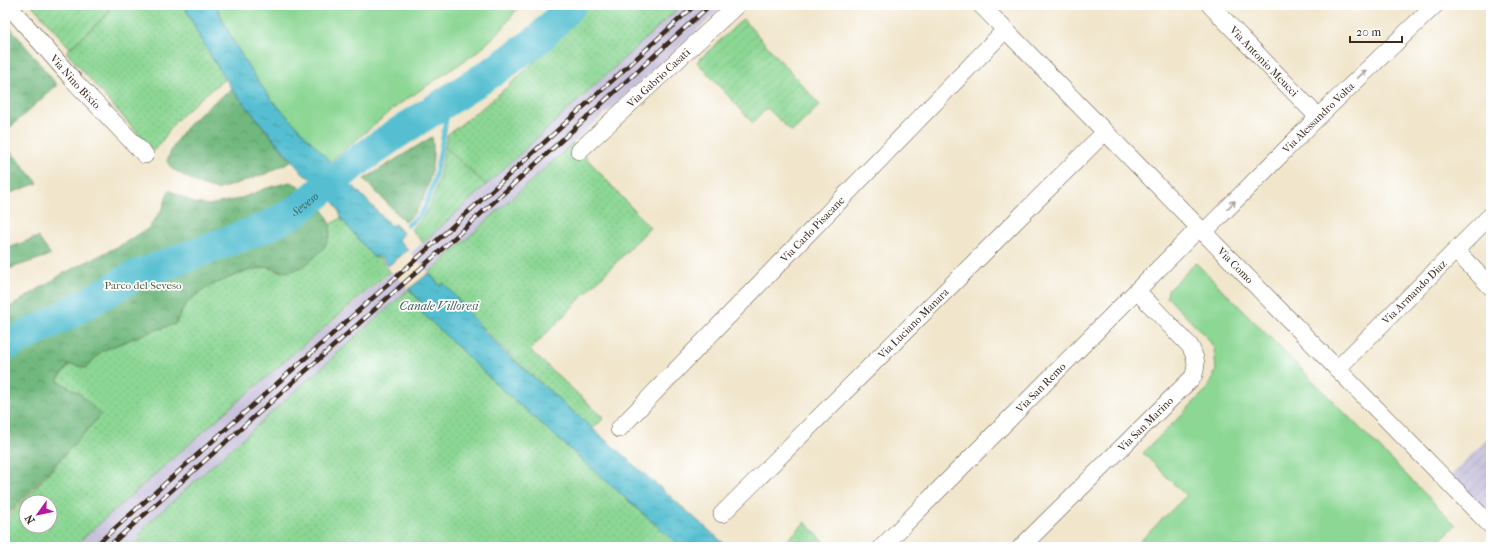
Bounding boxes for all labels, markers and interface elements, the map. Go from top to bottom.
scale bar [1350,18,1402,44]
street label: Via Antonio Meucci [1227,23,1302,100]
text: 20 m [1356,25,1381,39]
street label: Via Gabrio Casati [623,45,693,111]
street label: Via Nino Bixio [47,51,104,111]
one-way arrow [1357,70,1367,79]
street label: Via Alessandro Volta [1279,79,1357,156]
water label: Seveso [288,189,321,220]
street label: Via Carlo Pisacane [777,193,847,266]
one-way arrow [1226,200,1236,210]
street label: Via Como [1214,244,1256,286]
street label: Via Armando Diaz [1378,257,1449,328]
park label: Parco del Seveso [104,279,182,292]
street label: Via Luciano Manara [874,285,952,362]
water label: Canale Villoresi [400,299,480,313]
street label: Via San Remo [1012,359,1069,416]
street label: Via San Marino [1114,394,1176,455]
north arrow [18,494,58,534]
text: N [22,512,38,526]

